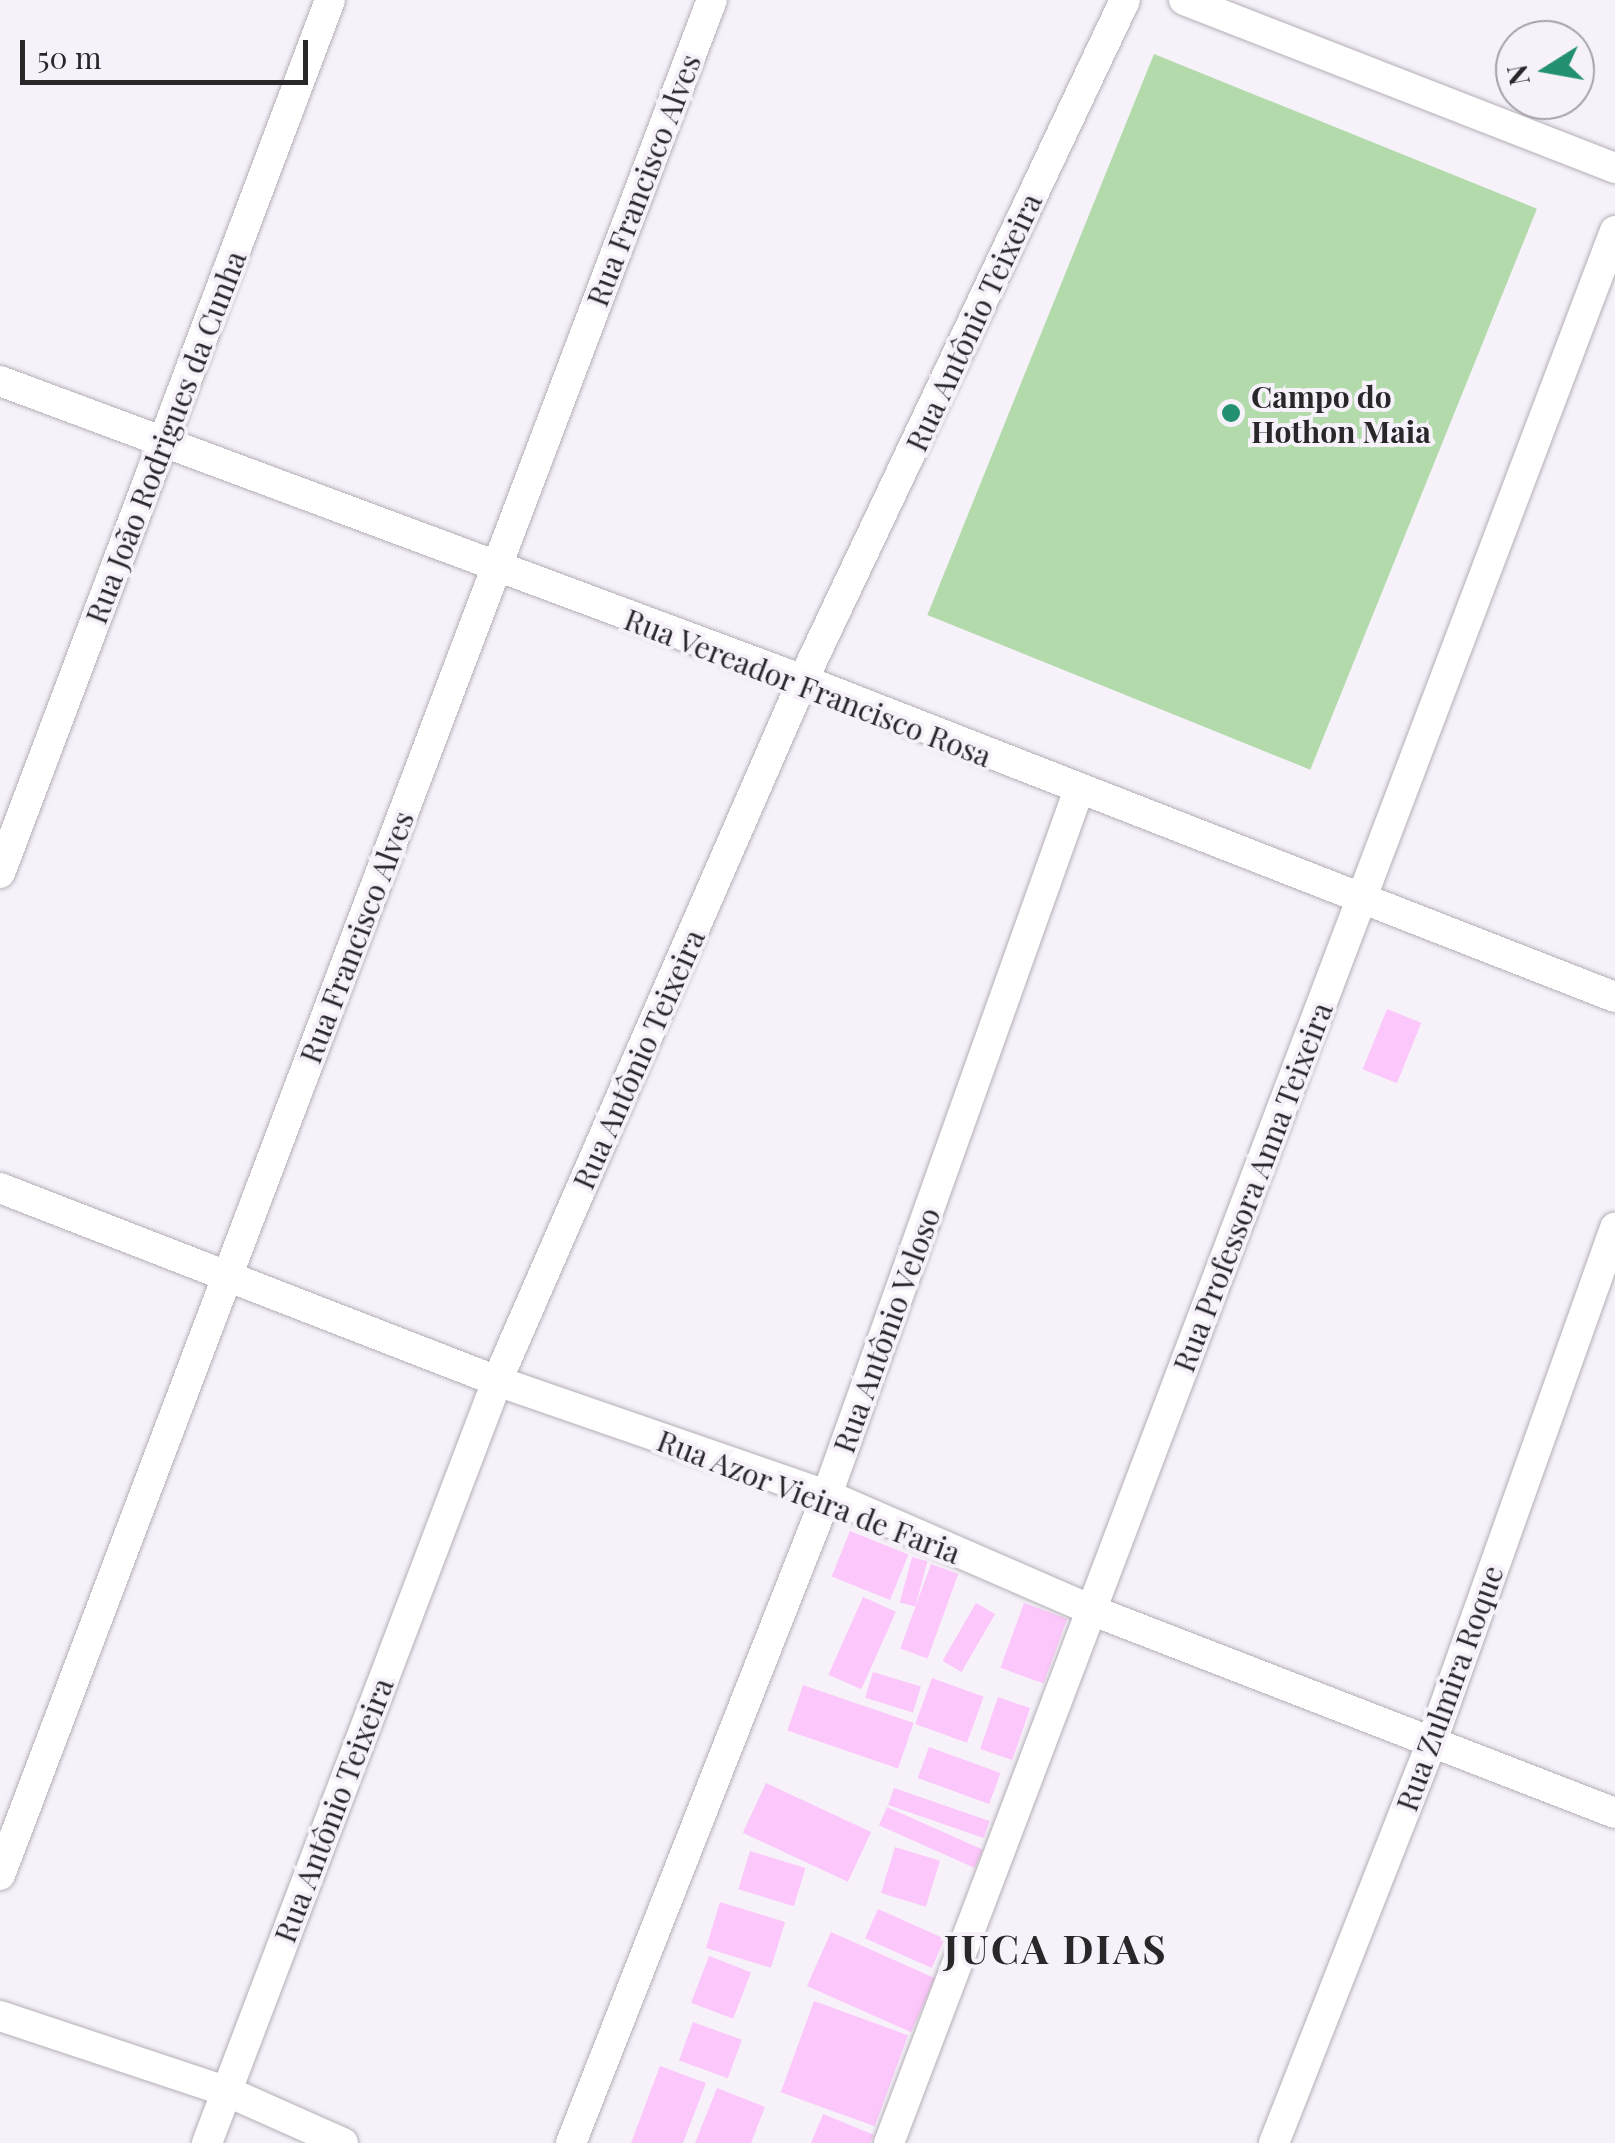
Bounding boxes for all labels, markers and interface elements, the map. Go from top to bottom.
scale bar [25,20,312,82]
north arrow [1495,20,1595,120]
text: 50 m [37,37,102,77]
street label: Rua Francisco Alves [578,48,708,312]
text: N [1497,62,1537,89]
street label: Rua Antônio Teixeira [897,186,1049,458]
street label: Rua João Rodrigues da Cunha [77,245,253,629]
place label: Campo do Hothon Maia [1251,378,1431,448]
marker: Campo do Hothon Maia [1220,402,1242,424]
street label: Rua Vereador Francisco Rosa [619,600,997,774]
street label: Rua Francisco Alves [291,805,421,1069]
street label: Rua Antônio Teixeira [564,923,712,1195]
street label: Rua Professora Anna Teixeira [1164,996,1340,1378]
street label: Rua Antônio Veloso [825,1201,947,1459]
street label: Rua Azor Vieira de Faria [651,1421,967,1571]
street label: Rua Zulmira Roque [1388,1560,1510,1816]
street label: Rua Antônio Teixeira [266,1672,400,1948]
district label: JUCA DIAS [944,1924,1168,1972]

